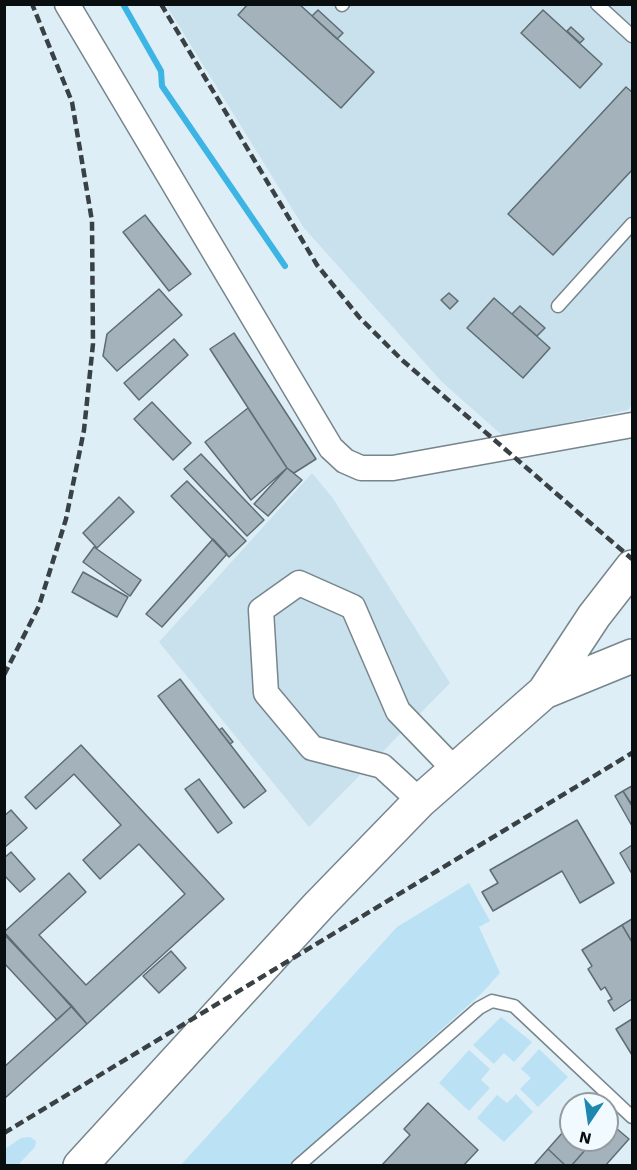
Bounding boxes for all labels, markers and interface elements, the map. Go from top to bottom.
north arrow [559,1092,619,1152]
text: N [577,1127,593,1149]

